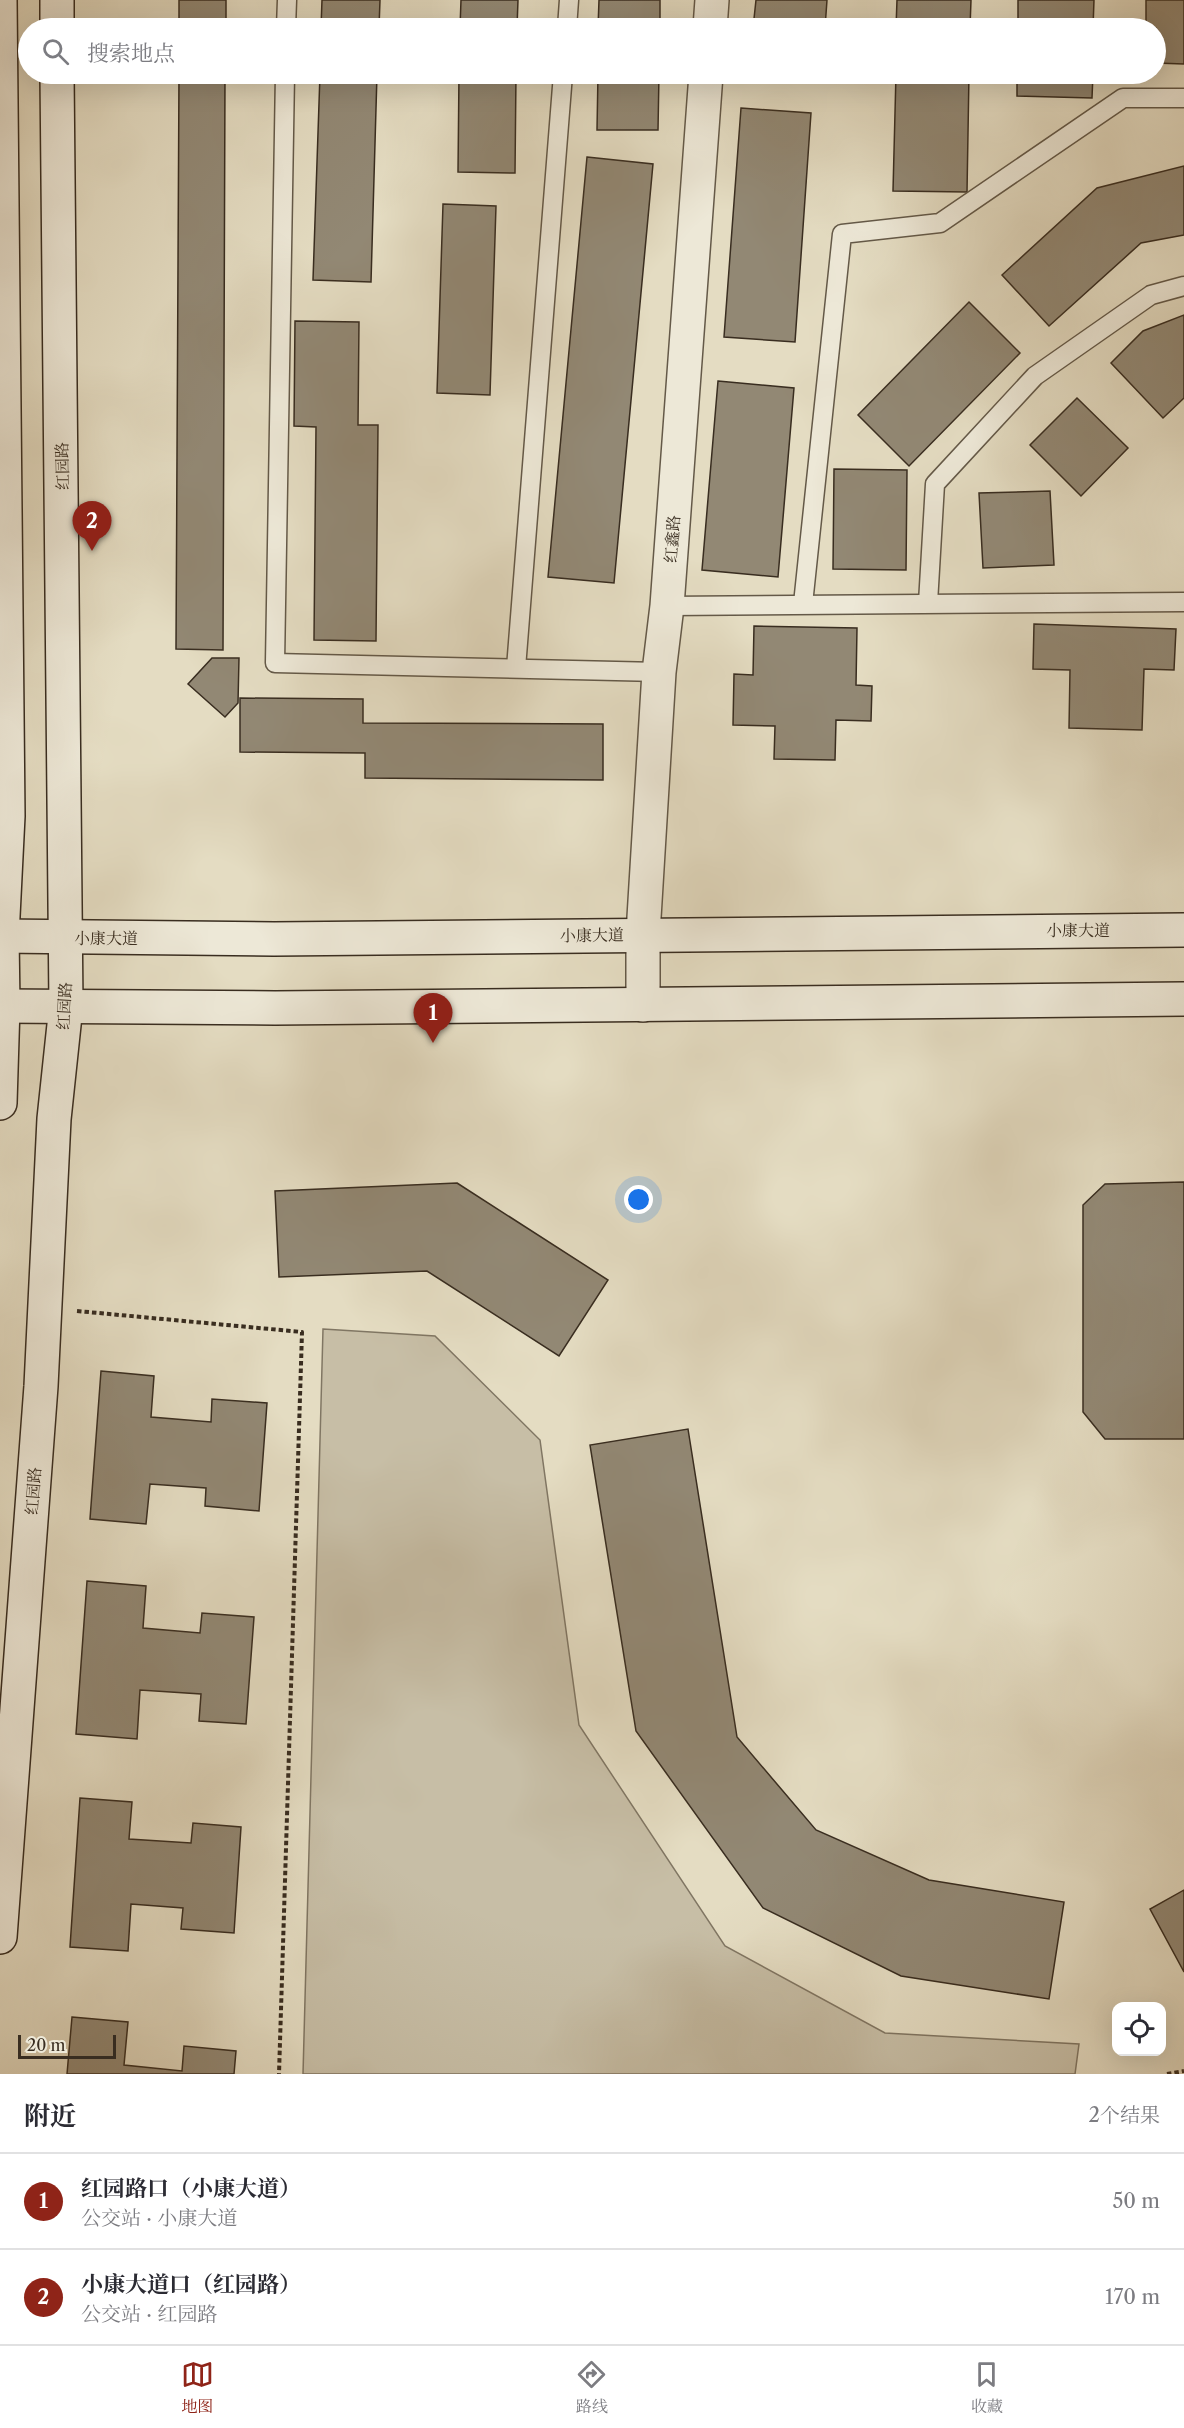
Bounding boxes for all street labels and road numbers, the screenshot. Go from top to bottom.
street label: 红园路 [52,442,72,490]
street label: 红鑫路 [660,514,684,564]
street label: 小康大道 [1046,920,1110,940]
street label: 小康大道 [560,924,624,946]
street label: 小康大道 [74,928,138,948]
street label: 红园路 [53,982,75,1030]
street label: 红园路 [21,1466,45,1516]

